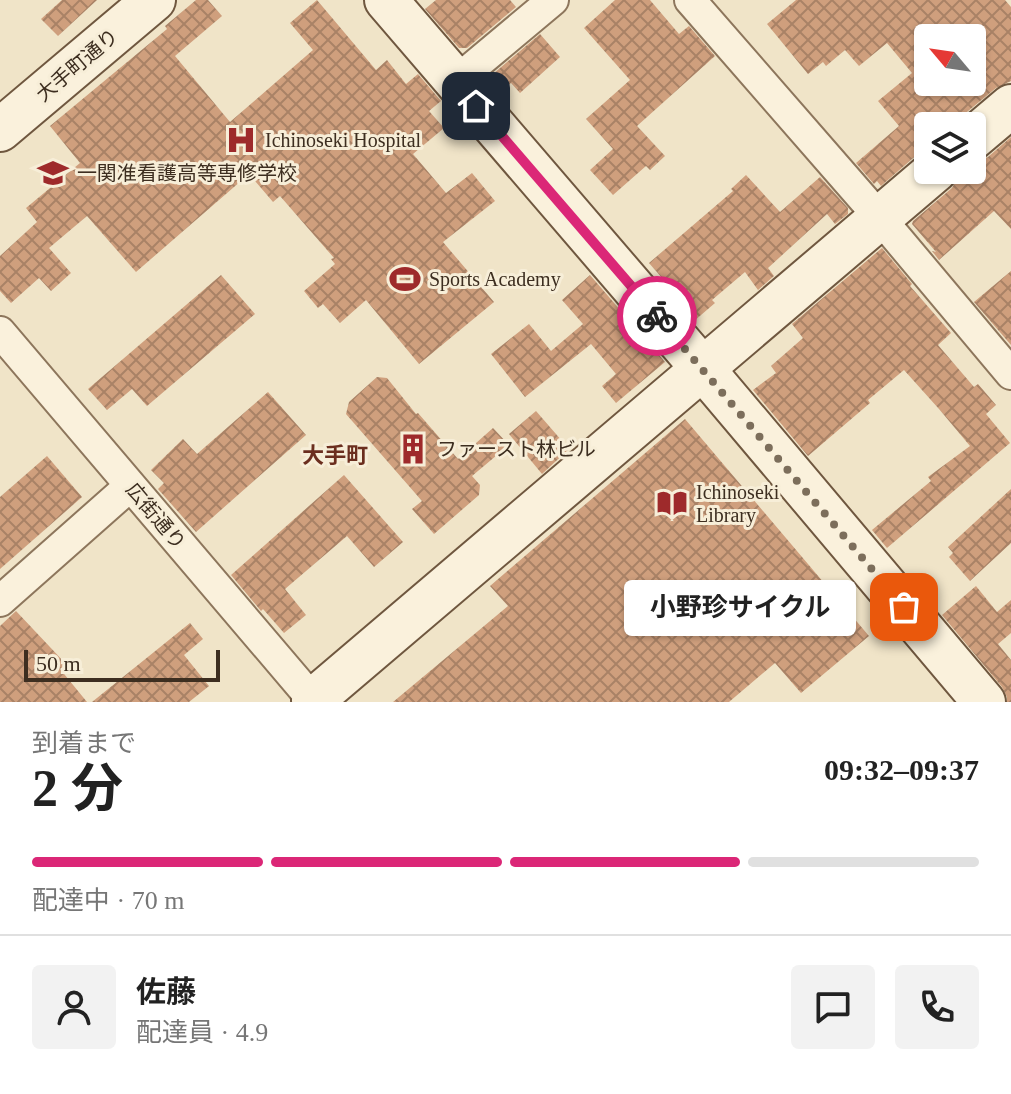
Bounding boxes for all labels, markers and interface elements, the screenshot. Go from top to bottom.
street label: 大手町通り [32,24,122,106]
north arrow [914,24,986,96]
map controls [914,24,986,184]
pin [442,72,510,140]
icon: home [454,84,498,128]
button: layers [914,112,986,184]
hospital icon: Ichinoseki Hospital [224,123,258,157]
place label: Ichinoseki Hospital [265,129,422,152]
school or university icon: 一関准看護高等専修学校 [36,156,70,190]
place label: 一関准看護高等専修学校 [77,162,297,184]
sports icon: Sports Academy [388,262,422,296]
place label: Sports Academy [429,268,561,291]
courier [617,276,697,356]
icon: bike [635,294,679,338]
building icon: ファースト林ビル [396,432,430,466]
place label: ファースト林ビル [437,438,596,460]
district label: 大手町 [302,443,368,468]
street label: 広街通り [122,478,190,554]
place label: Ichinoseki Library [696,481,780,527]
library icon: Ichinoseki Library [655,486,689,520]
pin [870,573,938,641]
callout: 小野珍サイクル [624,579,856,635]
icon: bag [882,585,926,629]
text: 小野珍サイクル [650,593,830,622]
scale bar [24,646,220,682]
text: 50 m [36,651,81,676]
text: 到着まで [32,729,136,758]
text: 09:32–09:37 [824,753,979,786]
text: 2 分 [32,760,123,817]
text: 配達中 · 70 m [32,886,184,915]
button: person [32,965,116,1049]
button: chat [791,965,875,1049]
button: phone [895,965,979,1049]
text: 佐藤 [136,975,196,1008]
text: 配達員 · 4.9 [136,1018,268,1047]

